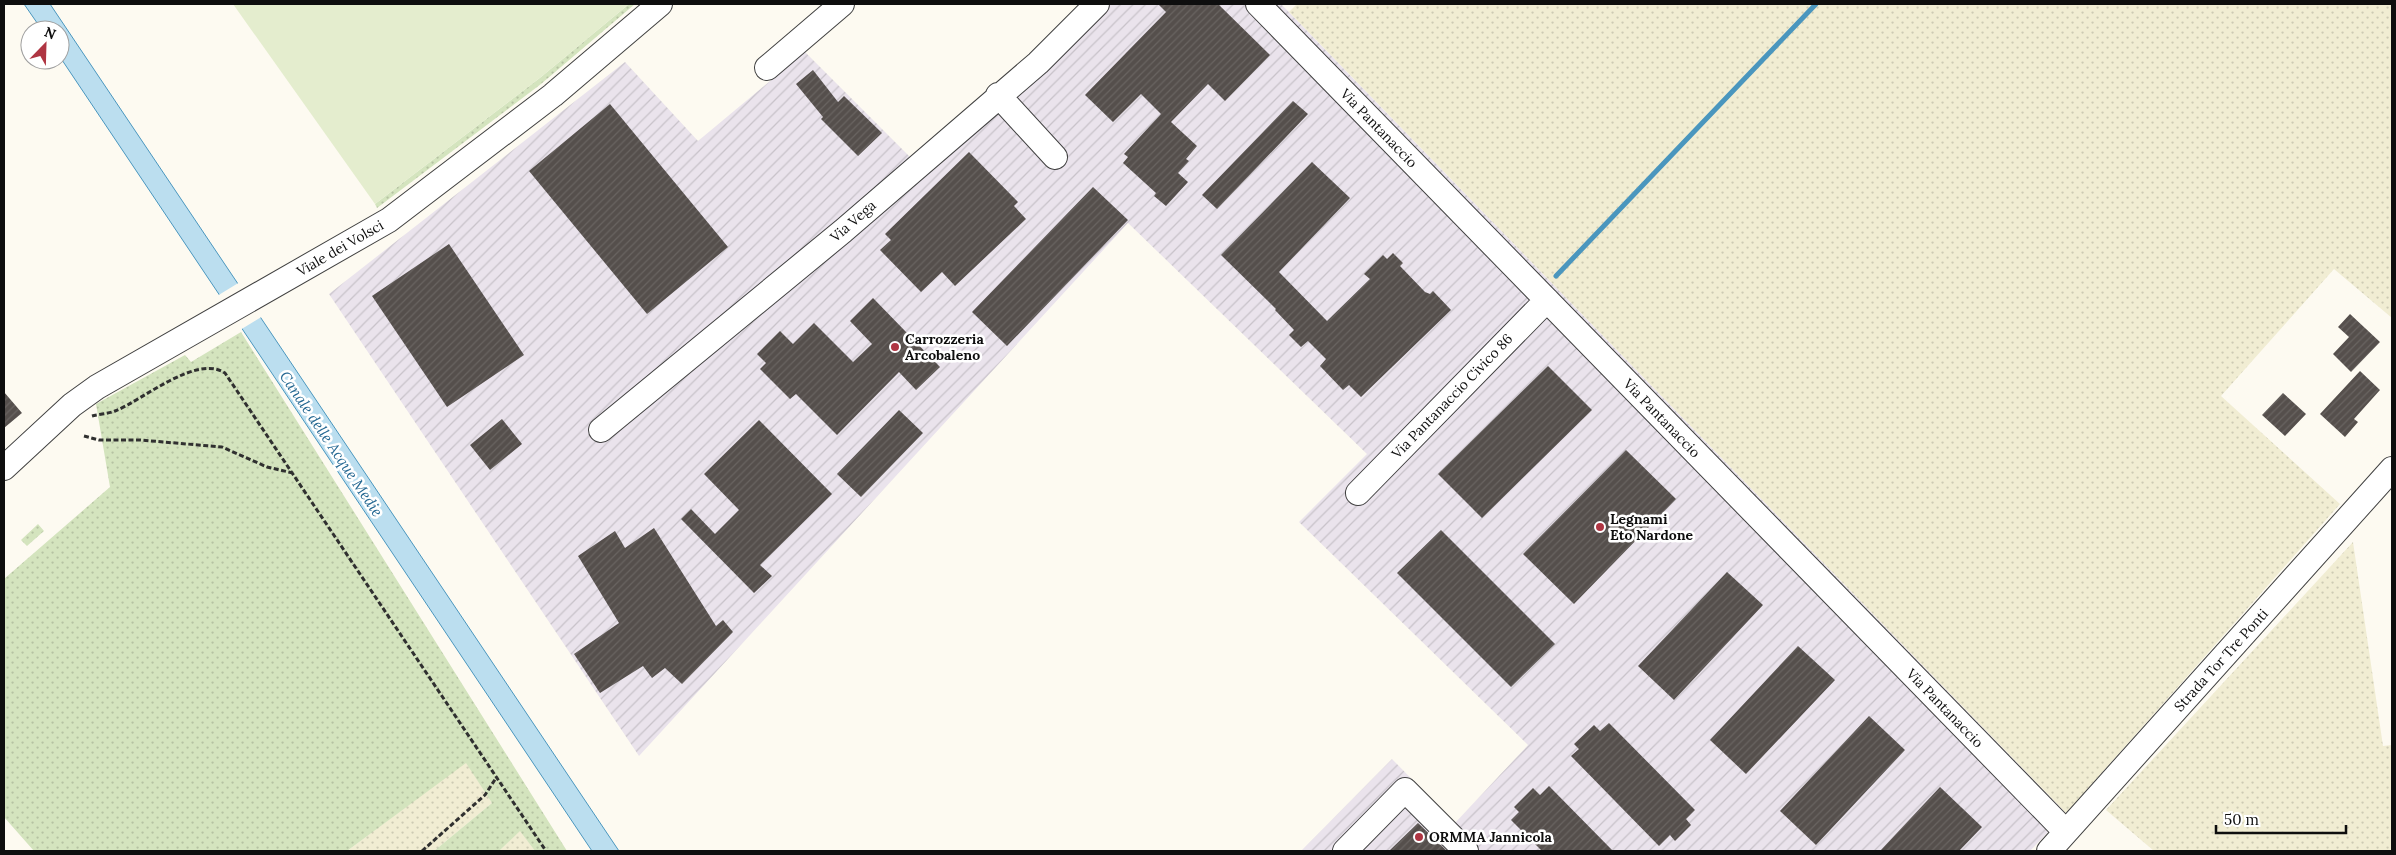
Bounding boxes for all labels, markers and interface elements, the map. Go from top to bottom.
north arrow [20,20,70,70]
text: N [42,23,59,44]
street label: Via Pantanaccio [1336,84,1421,171]
street label: Via Vega [826,196,880,246]
street label: Viale dei Volsci [293,216,387,281]
place label: Carrozzeria Arcobaleno [905,330,984,364]
street label: Via Pantanaccio Civico 86 [1387,330,1516,463]
marker: Carrozzeria Arcobaleno [889,341,901,353]
water label: Canale delle Acque Medie [276,367,387,520]
street label: Via Pantanaccio [1619,374,1704,461]
place label: Legnami Eto Nardone [1610,510,1694,544]
marker: Legnami Eto Nardone [1594,521,1606,533]
street label: Strada Tor Tre Ponti [2170,605,2272,715]
street label: Via Pantanaccio [1902,664,1987,751]
scale bar [2216,802,2346,834]
text: 50 m [2224,810,2259,829]
place label: ORMMA Jannicola [1429,828,1553,846]
marker: ORMMA Jannicola [1413,831,1425,843]

